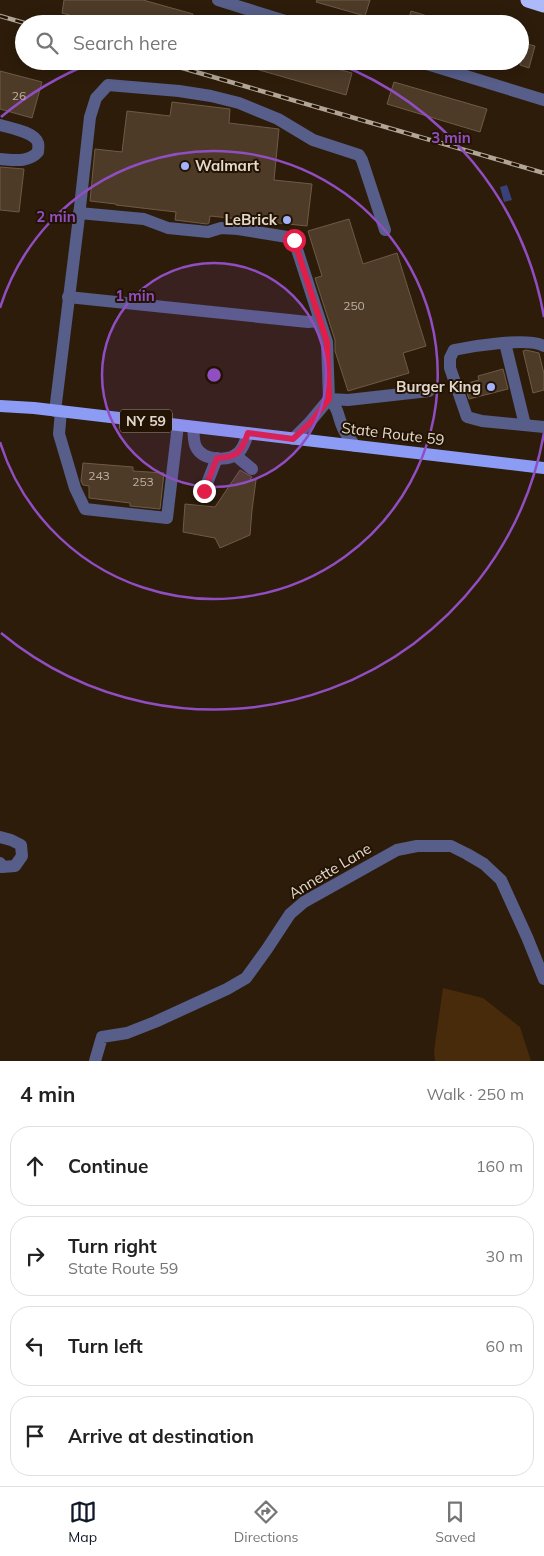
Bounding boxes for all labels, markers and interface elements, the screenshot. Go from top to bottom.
search box [15,15,529,70]
icon: search [33,29,61,57]
text: Search here [73,31,177,55]
house number: 26 [12,88,26,103]
text: 3 min [431,128,471,147]
place label: Walmart [195,156,259,175]
marker: Walmart [179,160,191,172]
text: 2 min [36,207,76,226]
place label: LeBrick [224,210,278,229]
marker: LeBrick [281,214,293,226]
route start [283,229,306,252]
text: 1 min [115,286,155,305]
house number: 250 [343,298,365,313]
centre of rings [205,366,223,384]
place label: Burger King [396,377,481,396]
marker: Burger King [485,381,497,393]
road number: NY 59 [120,410,172,432]
street label: State Route 59 [341,418,446,449]
house number: 243 [88,468,110,483]
house number: 253 [132,474,154,489]
route end [193,480,216,503]
street label: Annette Lane [285,838,375,903]
text: 4 min [20,1081,75,1107]
text: Walk · 250 m [426,1084,524,1104]
icon: ahead [21,1152,49,1180]
text: Continue [68,1154,148,1178]
text: 160 m [476,1156,523,1176]
text: Turn right [68,1234,157,1258]
icon: right [21,1242,49,1270]
text: 30 m [486,1246,523,1266]
text: State Route 59 [68,1258,178,1278]
icon: left [21,1332,49,1360]
text: Turn left [68,1334,143,1358]
text: 60 m [486,1336,523,1356]
icon: arrive [21,1422,49,1450]
text: Arrive at destination [68,1424,254,1448]
tab: Map [68,1498,97,1546]
tab: Directions [234,1498,299,1546]
tab: Saved [435,1498,476,1546]

